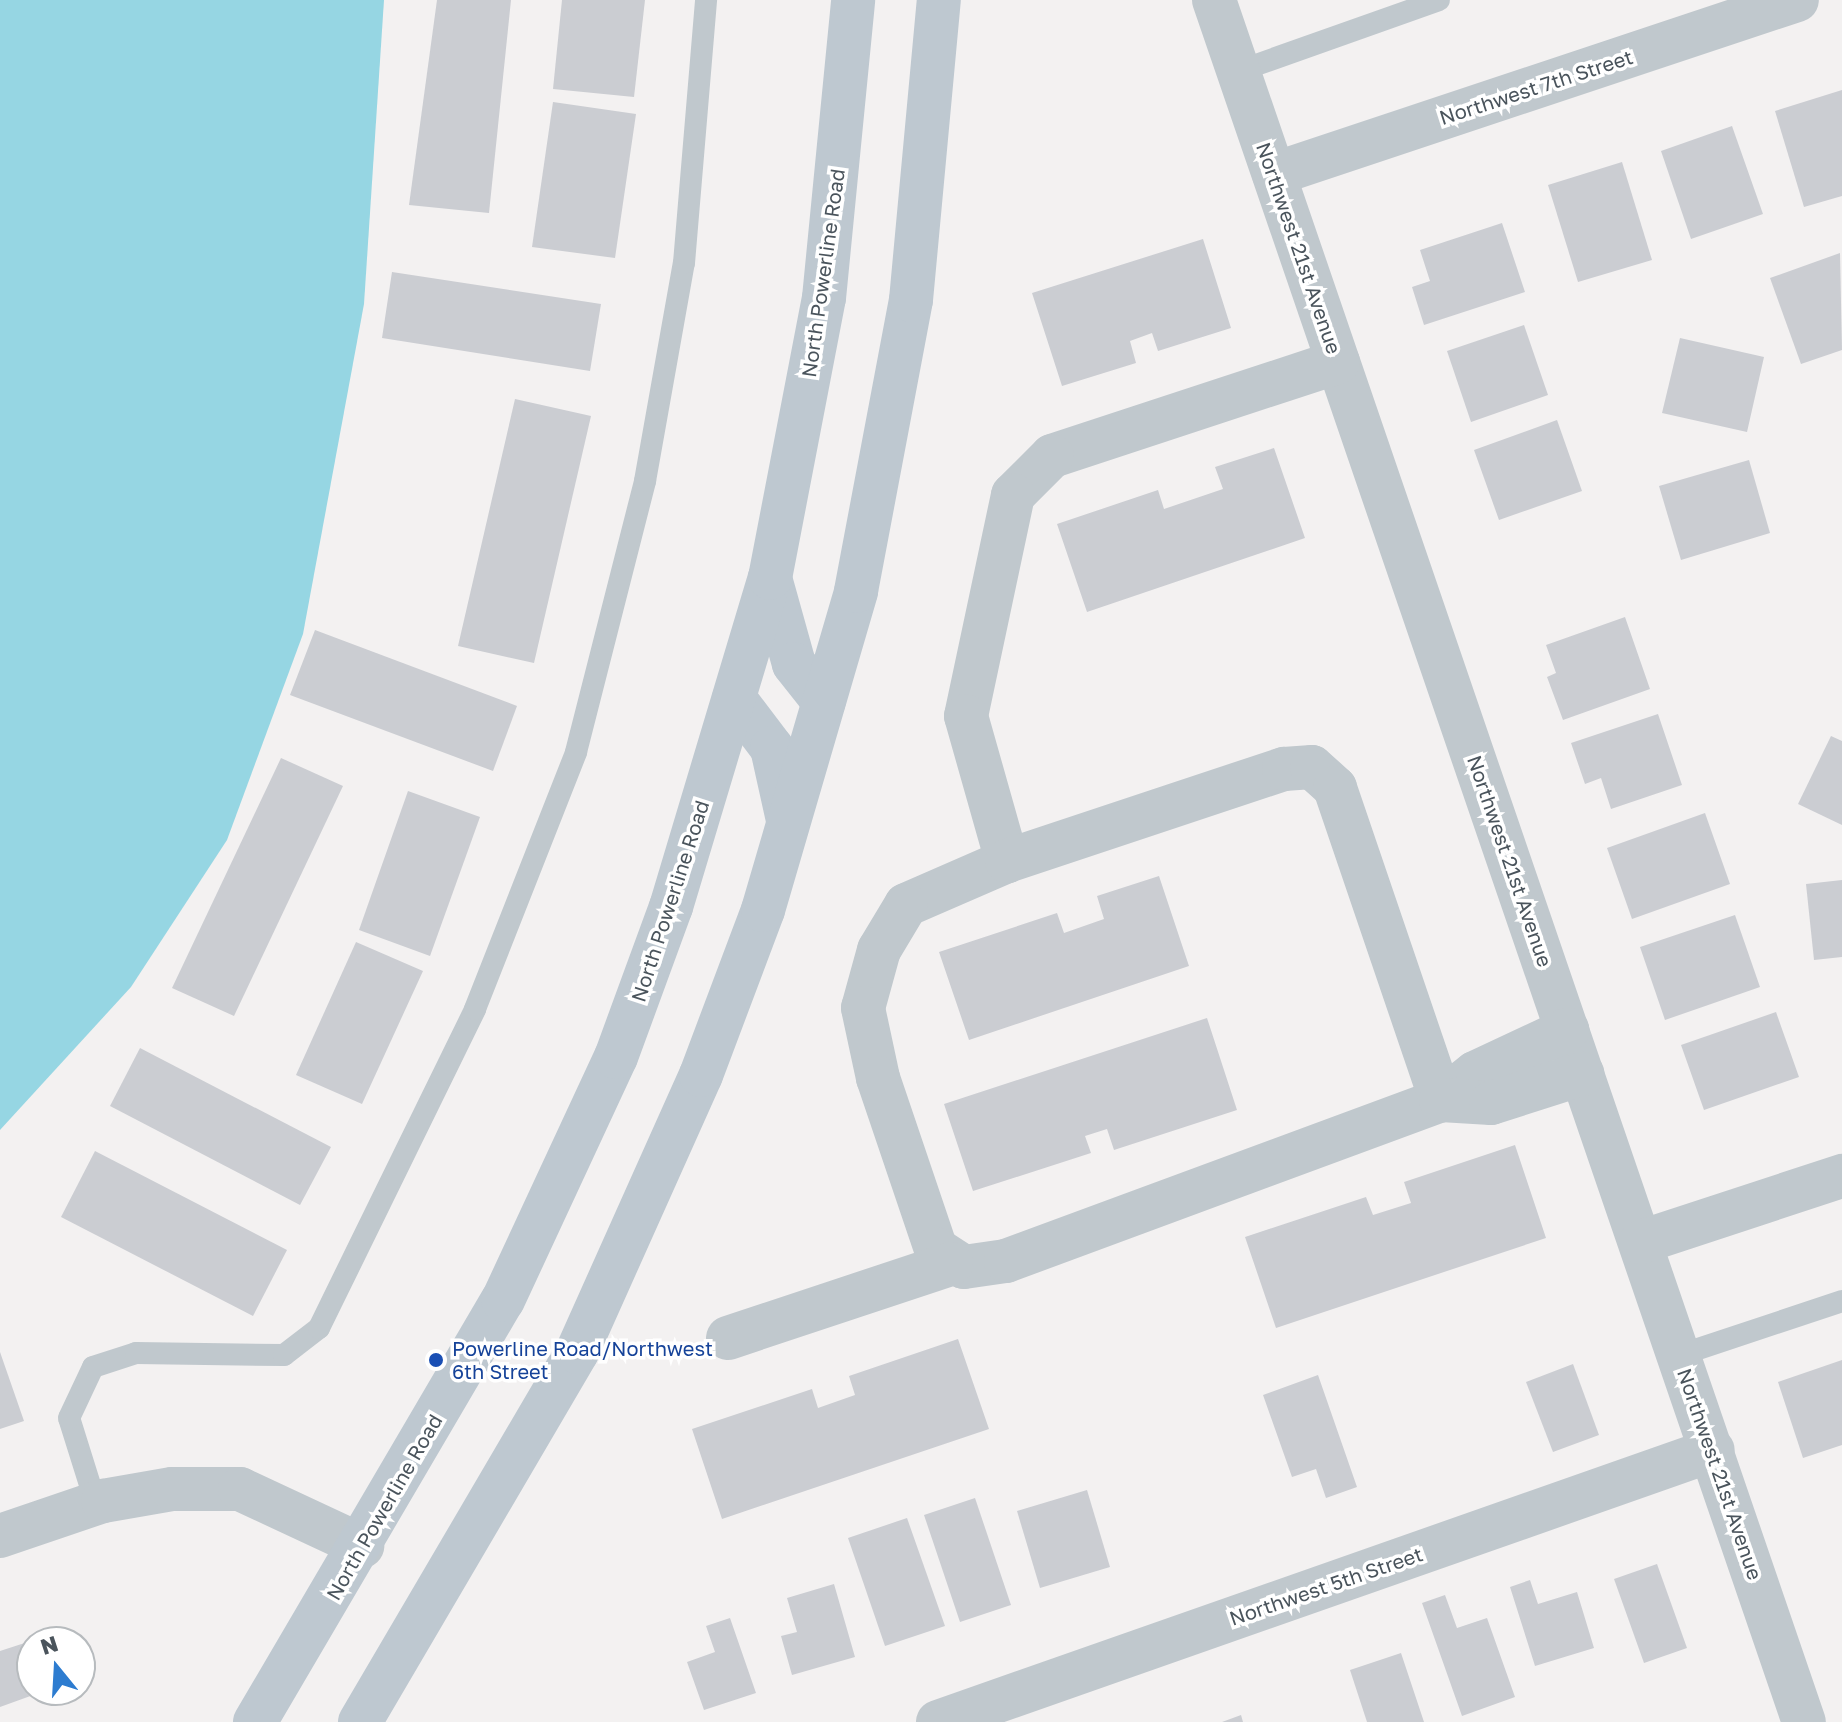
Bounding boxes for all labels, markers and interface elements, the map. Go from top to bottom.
street label: Northwest 7th Street [1436,44,1636,130]
street label: Northwest 21st Avenue [1251,139,1347,357]
street label: North Powerline Road [796,167,850,379]
street label: Northwest 21st Avenue [1462,752,1558,970]
street label: North Powerline Road [626,797,714,1005]
place label: Powerline Road/Northwest 6th Street [452,1336,713,1383]
marker: Powerline Road/Northwest 6th Street [427,1351,445,1369]
street label: Northwest 21st Avenue [1672,1365,1768,1583]
street label: North Powerline Road [321,1410,447,1604]
street label: Northwest 5th Street [1226,1542,1426,1630]
north arrow [16,1626,96,1706]
text: N [37,1629,61,1660]

